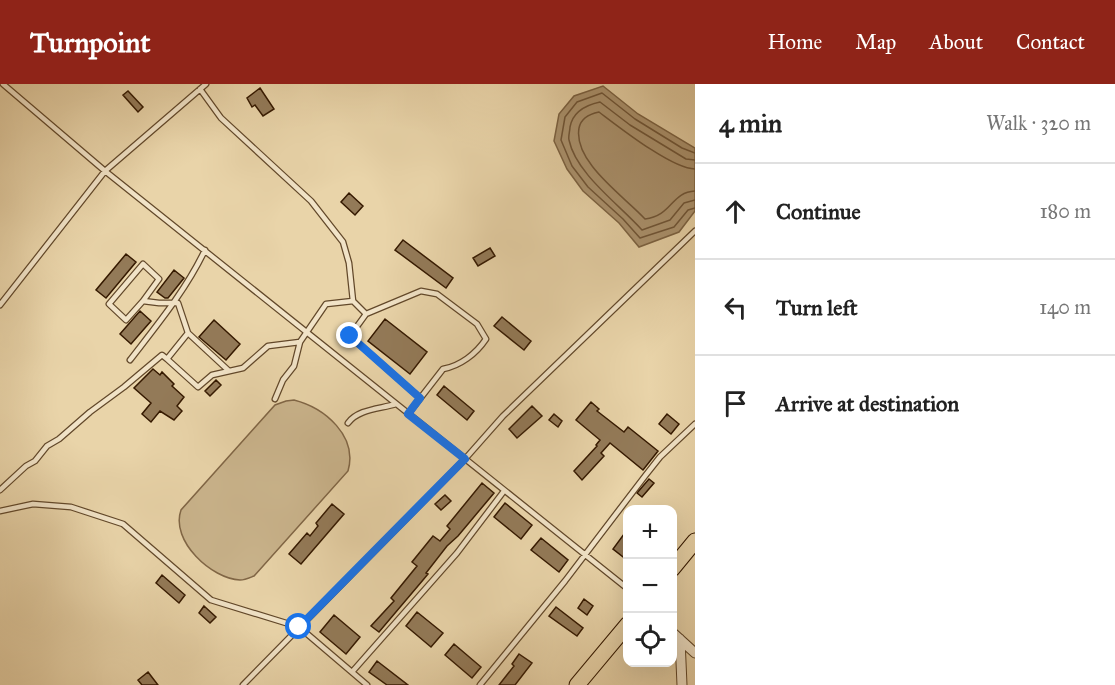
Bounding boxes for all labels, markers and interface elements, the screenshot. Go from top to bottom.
text: Turnpoint [30,25,150,60]
text: Home [767,29,822,55]
text: Map [855,29,896,55]
text: About [929,29,983,55]
text: Contact [1016,29,1085,55]
text: 4 min [719,107,782,139]
text: Walk · 320 m [986,111,1091,135]
icon: ahead [719,195,752,228]
text: Continue [776,198,861,225]
text: 180 m [1040,199,1091,223]
icon: left [719,291,752,324]
text: Turn left [776,294,858,321]
text: 140 m [1039,295,1091,319]
route end [336,322,362,348]
icon: arrive [719,387,752,420]
text: Arrive at destination [776,390,959,417]
map controls [623,505,677,667]
button: + [623,505,677,559]
button: − [623,559,677,613]
route start [285,613,311,639]
button: locate [623,613,677,667]

